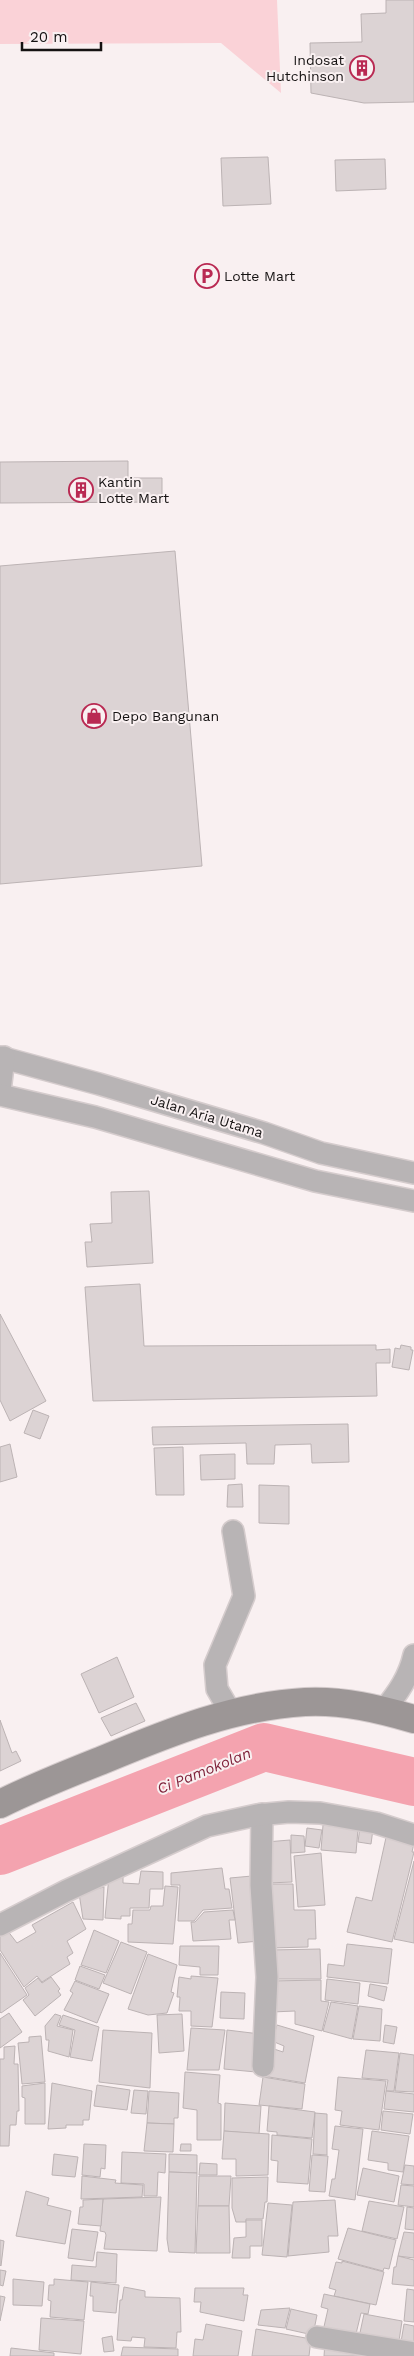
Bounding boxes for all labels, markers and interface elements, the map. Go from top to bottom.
scale bar [22,20,101,52]
text: 20 m [30,28,68,46]
place label: Indosat Hutchinson [266,52,344,84]
building icon: Indosat Hutchinson [349,55,375,81]
parking icon: Lotte Mart [194,263,220,289]
place label: Lotte Mart [224,268,295,284]
place label: Kantin Lotte Mart [98,474,169,506]
building icon: Kantin Lotte Mart [68,477,94,503]
shop icon: Depo Bangunan [81,703,107,729]
place label: Depo Bangunan [112,708,219,724]
street label: Jalan Aria Utama [149,1091,265,1141]
water label: Ci Pamokolan [154,1744,254,1798]

